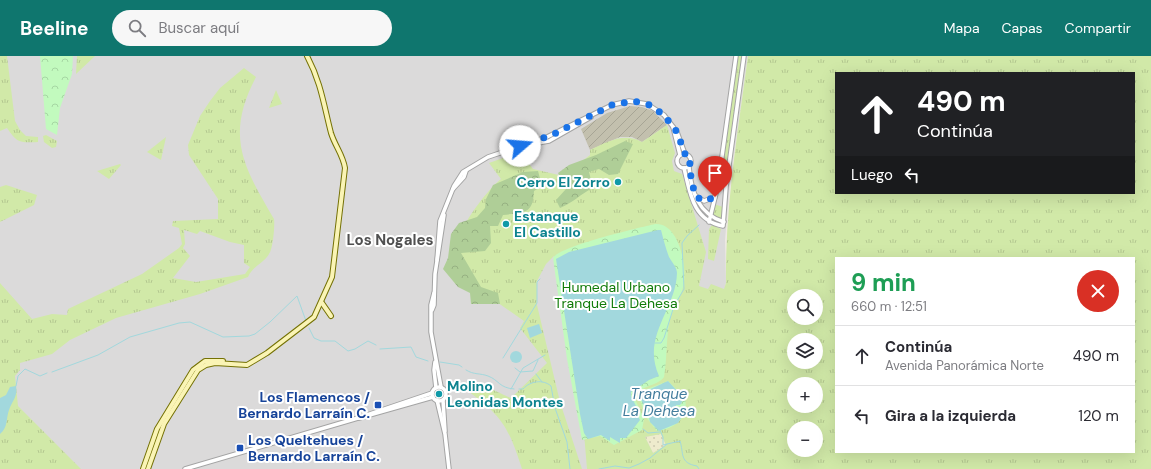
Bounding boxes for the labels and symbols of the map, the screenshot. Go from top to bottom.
position arrow [499,125,541,167]
pin [698,156,732,197]
place label: Cerro El Zorro [516,173,610,191]
marker: Cerro El Zorro [613,177,623,187]
place label: Estanque El Castillo [514,207,581,241]
marker: Estanque El Castillo [501,219,511,229]
district label: Los Nogales [346,230,434,250]
park label: Humedal Urbano Tranque La Dehesa [554,278,678,312]
place label: Molino Leonidas Montes [447,377,563,411]
water label: Tranque La Dehesa [623,384,695,421]
place label: Los Flamencos / Bernardo Larraín C. [238,388,370,422]
marker: Molino Leonidas Montes [434,389,444,399]
marker: Los Flamencos / Bernardo Larraín C. [373,400,383,410]
place label: Los Queltehues / Bernardo Larraín C. [248,431,380,465]
marker: Los Queltehues / Bernardo Larraín C. [235,443,245,453]

